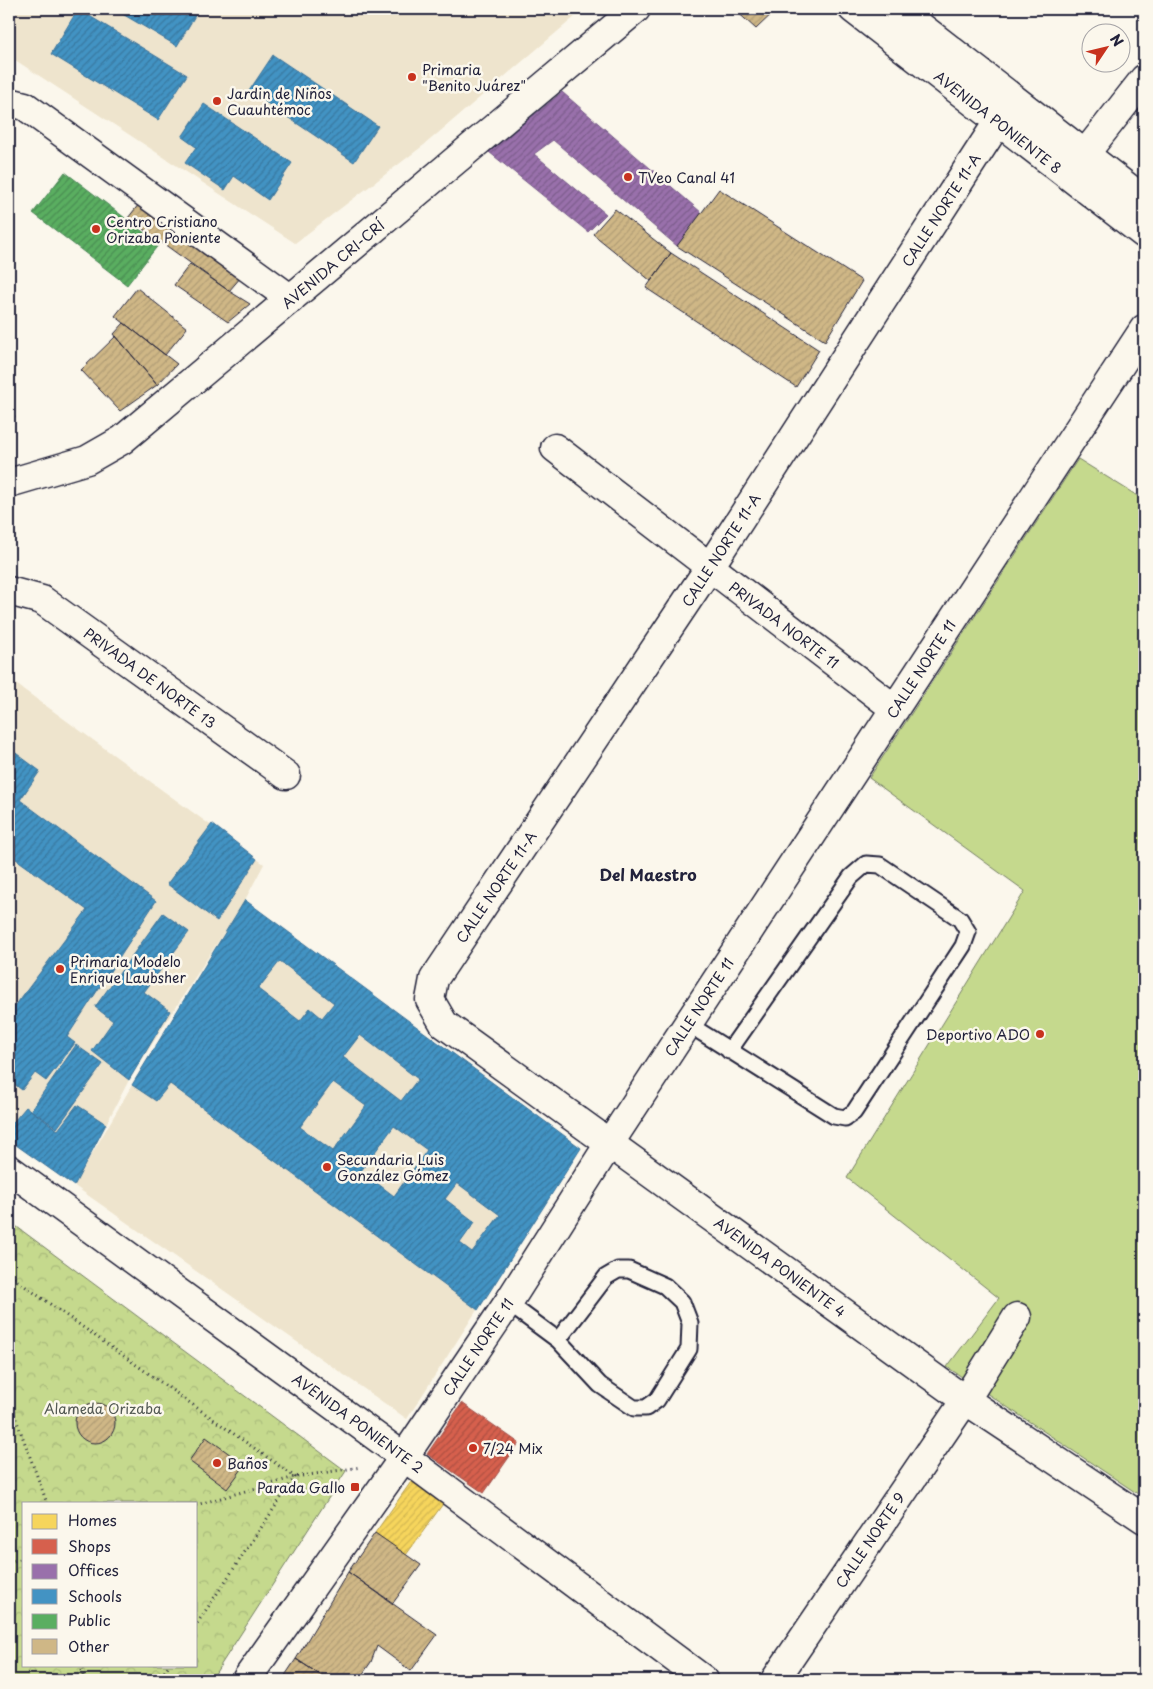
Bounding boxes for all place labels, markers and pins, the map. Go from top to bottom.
place label: Primaria "Benito Juárez" [422,59,526,96]
marker: Primaria "Benito Juárez" [406,71,418,83]
place label: Jardin de Niños Cuauhtémoc [227,83,332,120]
marker: Jardin de Niños Cuauhtémoc [211,95,223,107]
place label: TVeo Canal 41 [638,167,735,188]
marker: TVeo Canal 41 [622,171,634,183]
place label: Centro Cristiano Orizaba Poniente [106,211,221,248]
marker: Centro Cristiano Orizaba Poniente [90,223,102,235]
place label: Primaria Modelo Enrique Laubsher [70,951,186,988]
marker: Primaria Modelo Enrique Laubsher [54,963,66,975]
place label: Deportivo ADO [926,1024,1030,1045]
marker: Deportivo ADO [1034,1028,1046,1040]
place label: Secundaria Luis González Gómez [337,1149,449,1186]
marker: Secundaria Luis González Gómez [321,1161,333,1173]
place label: 7/24 Mix [483,1438,543,1459]
marker: 7/24 Mix [467,1442,479,1454]
place label: Baños [227,1453,268,1474]
marker: Baños [211,1457,223,1469]
place label: Parada Gallo [257,1477,345,1498]
marker: Parada Gallo [349,1481,361,1493]

